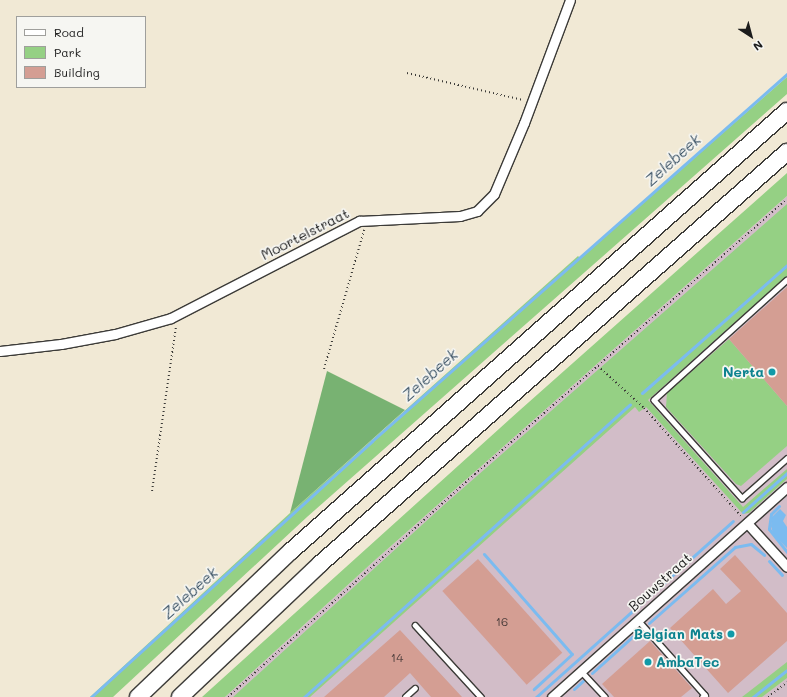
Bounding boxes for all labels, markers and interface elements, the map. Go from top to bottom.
legend [16,16,146,88]
north arrow [731,16,771,56]
text: Road [54,24,84,40]
text: N [751,38,766,55]
text: Park [54,44,81,60]
text: Building [54,64,100,80]
water label: Zelebeek [642,130,704,190]
street label: Moortelstraat [258,205,352,263]
water label: Zelebeek [399,345,461,405]
place label: Nerta [723,364,764,380]
marker: Nerta [767,367,777,377]
street label: Bouwstraat [625,549,695,615]
water label: Zelebeek [159,563,221,623]
house number: 16 [496,615,508,629]
place label: Belgian Mats [633,626,723,642]
marker: Belgian Mats [726,629,736,639]
house number: 14 [391,651,403,665]
place label: AmbaTec [656,654,719,670]
marker: AmbaTec [643,657,653,667]

